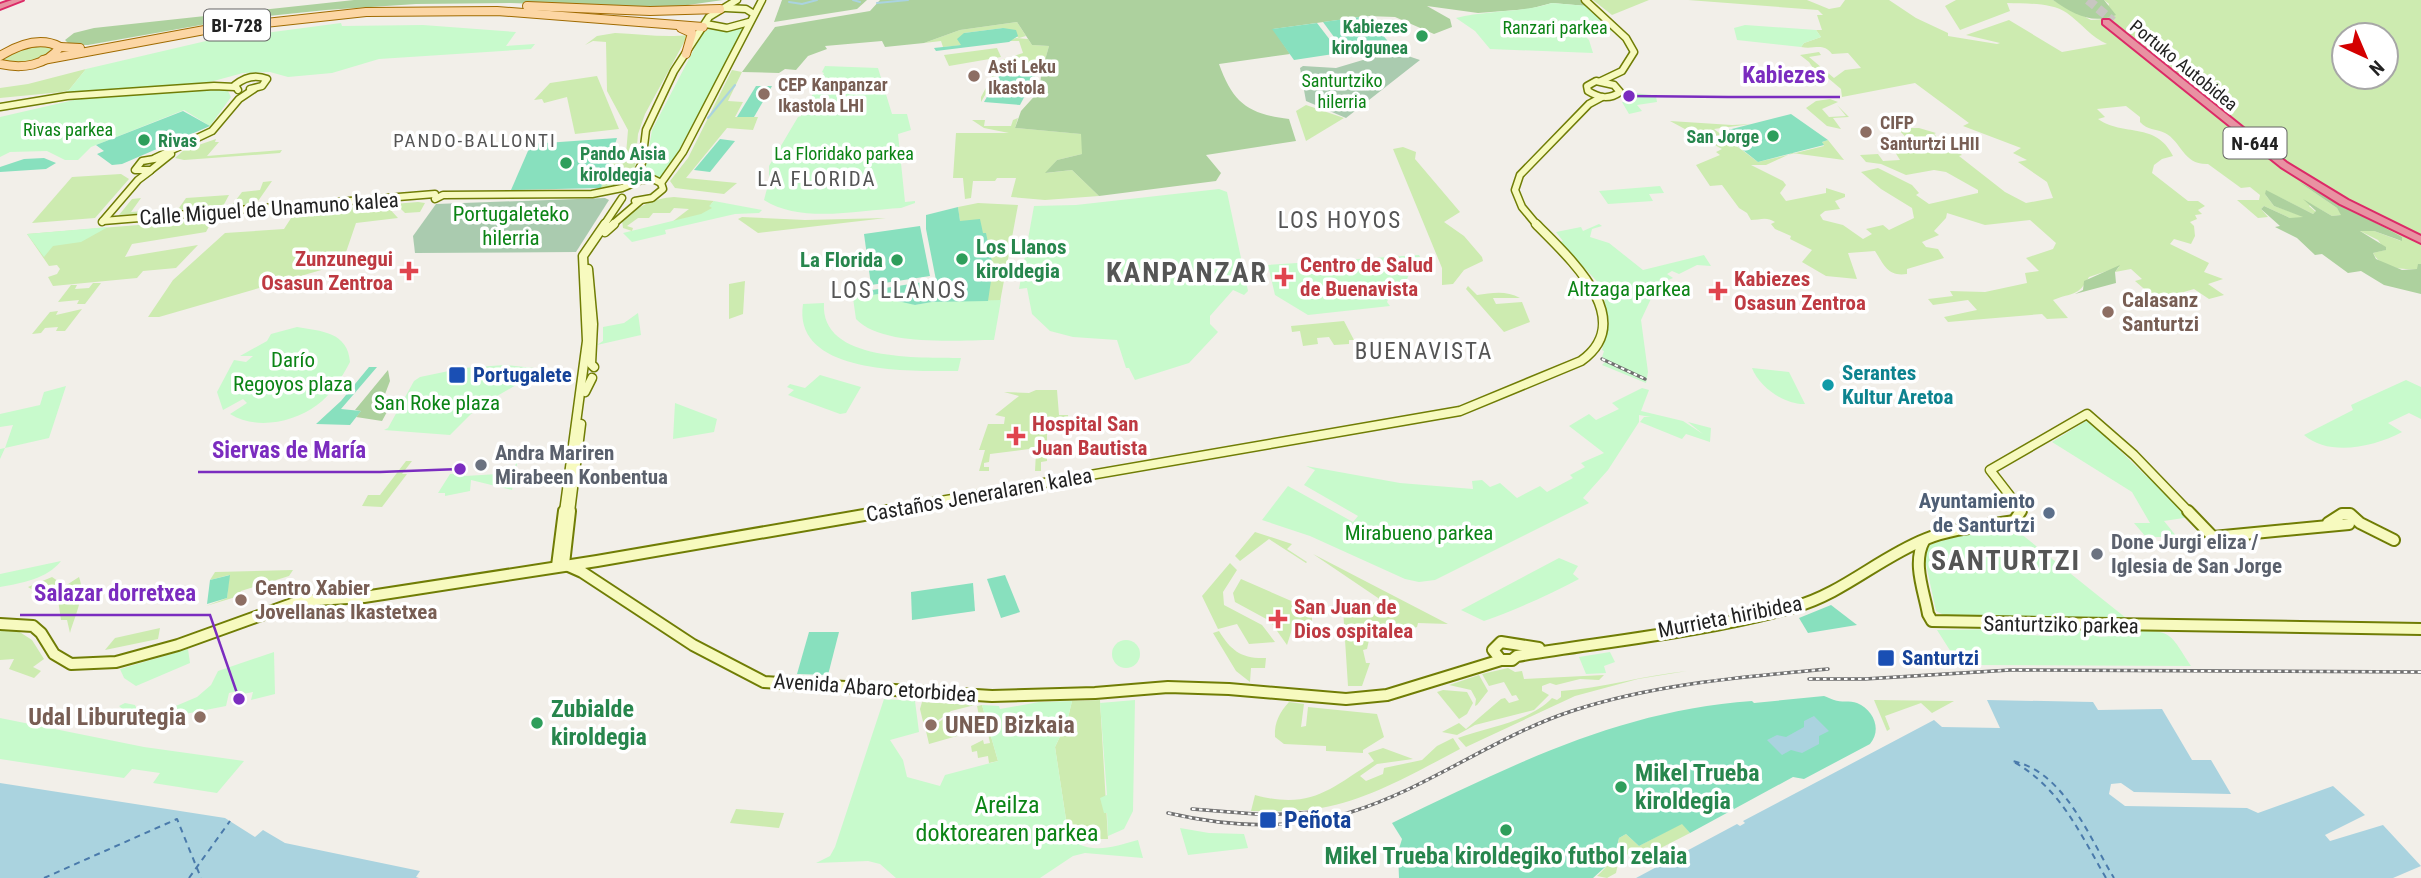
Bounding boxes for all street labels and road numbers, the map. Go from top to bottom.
road number: BI-728 [204,10,270,41]
street label: Portuko Autobidea [2126,15,2242,115]
road number: N-644 [2224,127,2286,158]
street label: Calle Miguel de Unamuno kalea [139,188,399,230]
street label: Castaños Jeneralaren kalea [864,463,1094,527]
street label: Murrieta hiribidea [1656,591,1804,643]
street label: Santurtziko parkea [1983,612,2139,638]
street label: Avenida Abaro etorbidea [773,669,977,707]

